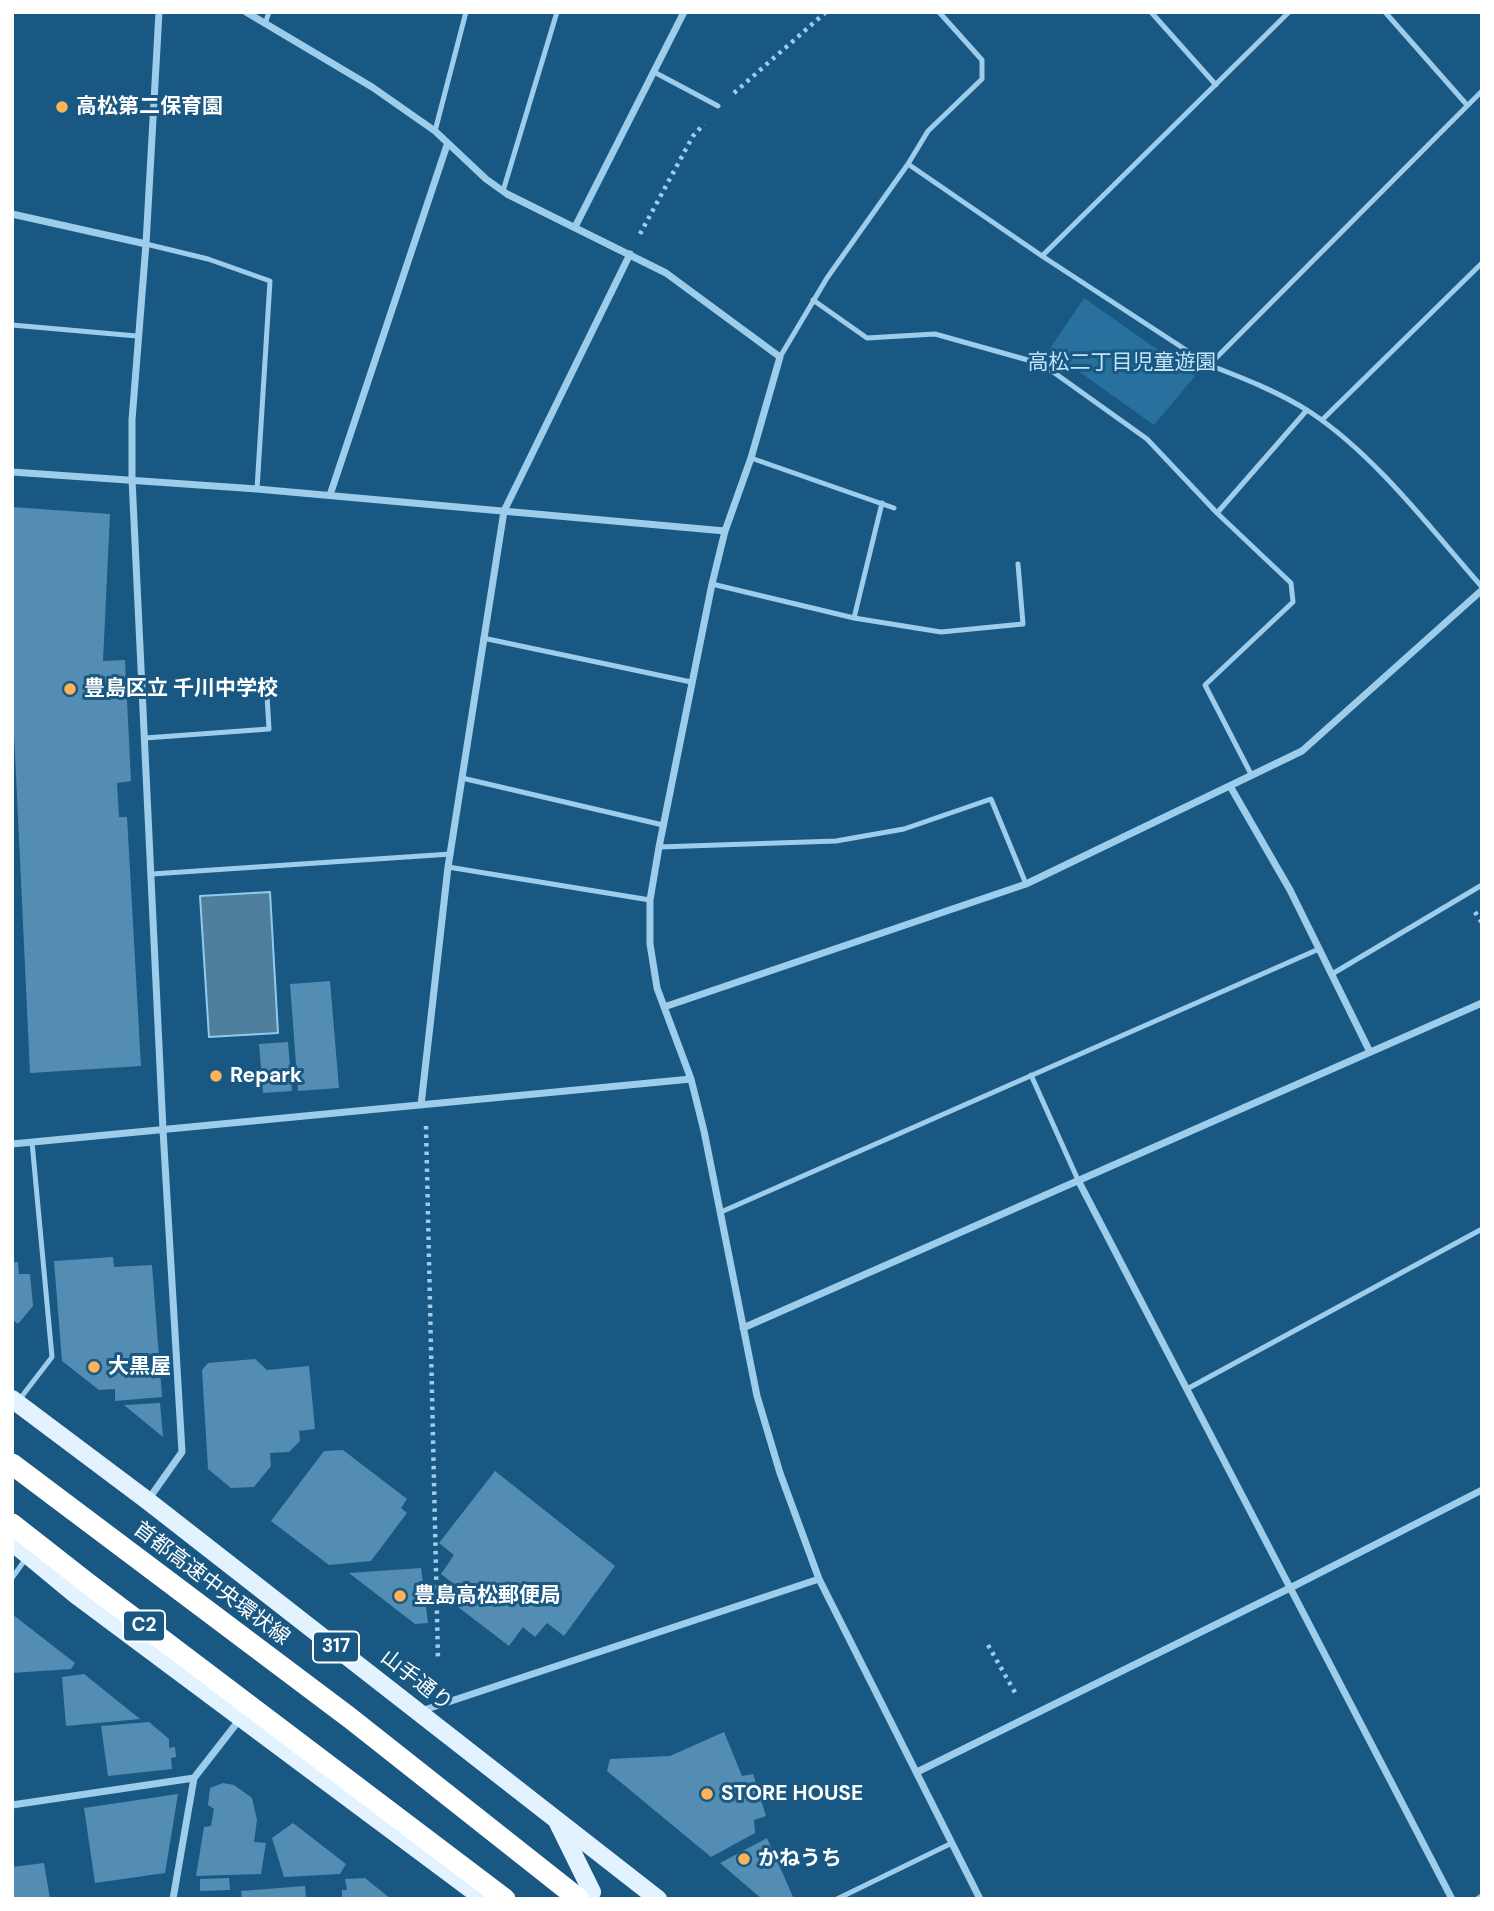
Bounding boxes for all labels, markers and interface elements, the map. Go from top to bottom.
place label: 高松第二保育園 [76,94,223,120]
marker: 高松第二保育園 [54,99,70,115]
park label: 高松二丁目児童遊園 [1028,350,1216,376]
place label: 豊島区立 千川中学校 [84,676,278,702]
marker: 豊島区立 千川中学校 [62,681,78,697]
place label: Repark [230,1063,302,1089]
marker: Repark [208,1068,224,1084]
place label: 大黒屋 [108,1354,171,1380]
marker: 大黒屋 [86,1359,102,1375]
street label: 首都高速中央環状線 [128,1517,294,1651]
place label: 豊島高松郵便局 [414,1583,561,1609]
marker: 豊島高松郵便局 [392,1588,408,1604]
road number: C2 [123,1610,165,1642]
road number: 317 [313,1632,359,1662]
street label: 山手通り [375,1645,457,1717]
place label: STORE HOUSE [721,1781,863,1807]
marker: STORE HOUSE [699,1786,715,1802]
place label: かねうち [758,1846,842,1872]
marker: かねうち [736,1851,752,1867]

